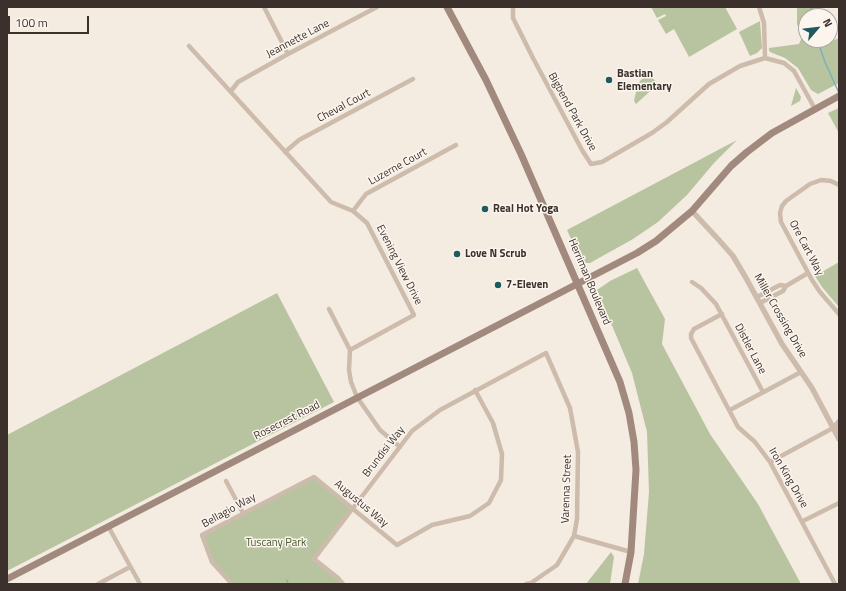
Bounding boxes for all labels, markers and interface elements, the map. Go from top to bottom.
scale bar [10,8,91,34]
north arrow [798,8,838,48]
text: 100 m [15,13,48,32]
text: N [819,16,837,30]
street label: Jeannette Lane [264,17,332,61]
place label: Bastian Elementary [617,67,672,93]
street label: Bigbend Park Drive [545,70,599,154]
marker: Bastian Elementary [604,75,614,85]
street label: Cheval Court [315,87,373,125]
street label: Luzerne Court [367,146,429,188]
place label: Real Hot Yoga [493,202,559,216]
marker: Real Hot Yoga [480,204,490,214]
street label: Ore Cart Way [786,218,826,278]
street label: Evening View Drive [373,223,425,307]
street label: Herriman Boulevard [565,237,613,327]
place label: Love N Scrub [465,247,526,261]
marker: Love N Scrub [452,249,462,259]
street label: Miller Crossing Drive [751,272,809,360]
place label: 7-Eleven [506,278,548,292]
marker: 7-Eleven [493,280,503,290]
street label: Distler Lane [731,322,769,376]
street label: Rosecrest Road [252,399,322,443]
street label: Brundisi Way [360,424,408,480]
street label: Iron King Drive [765,446,811,510]
street label: Varenna Street [559,454,575,524]
street label: Augustus Way [331,478,391,530]
street label: Bellagio Way [200,491,258,531]
park label: Tuscany Park [246,536,306,550]

